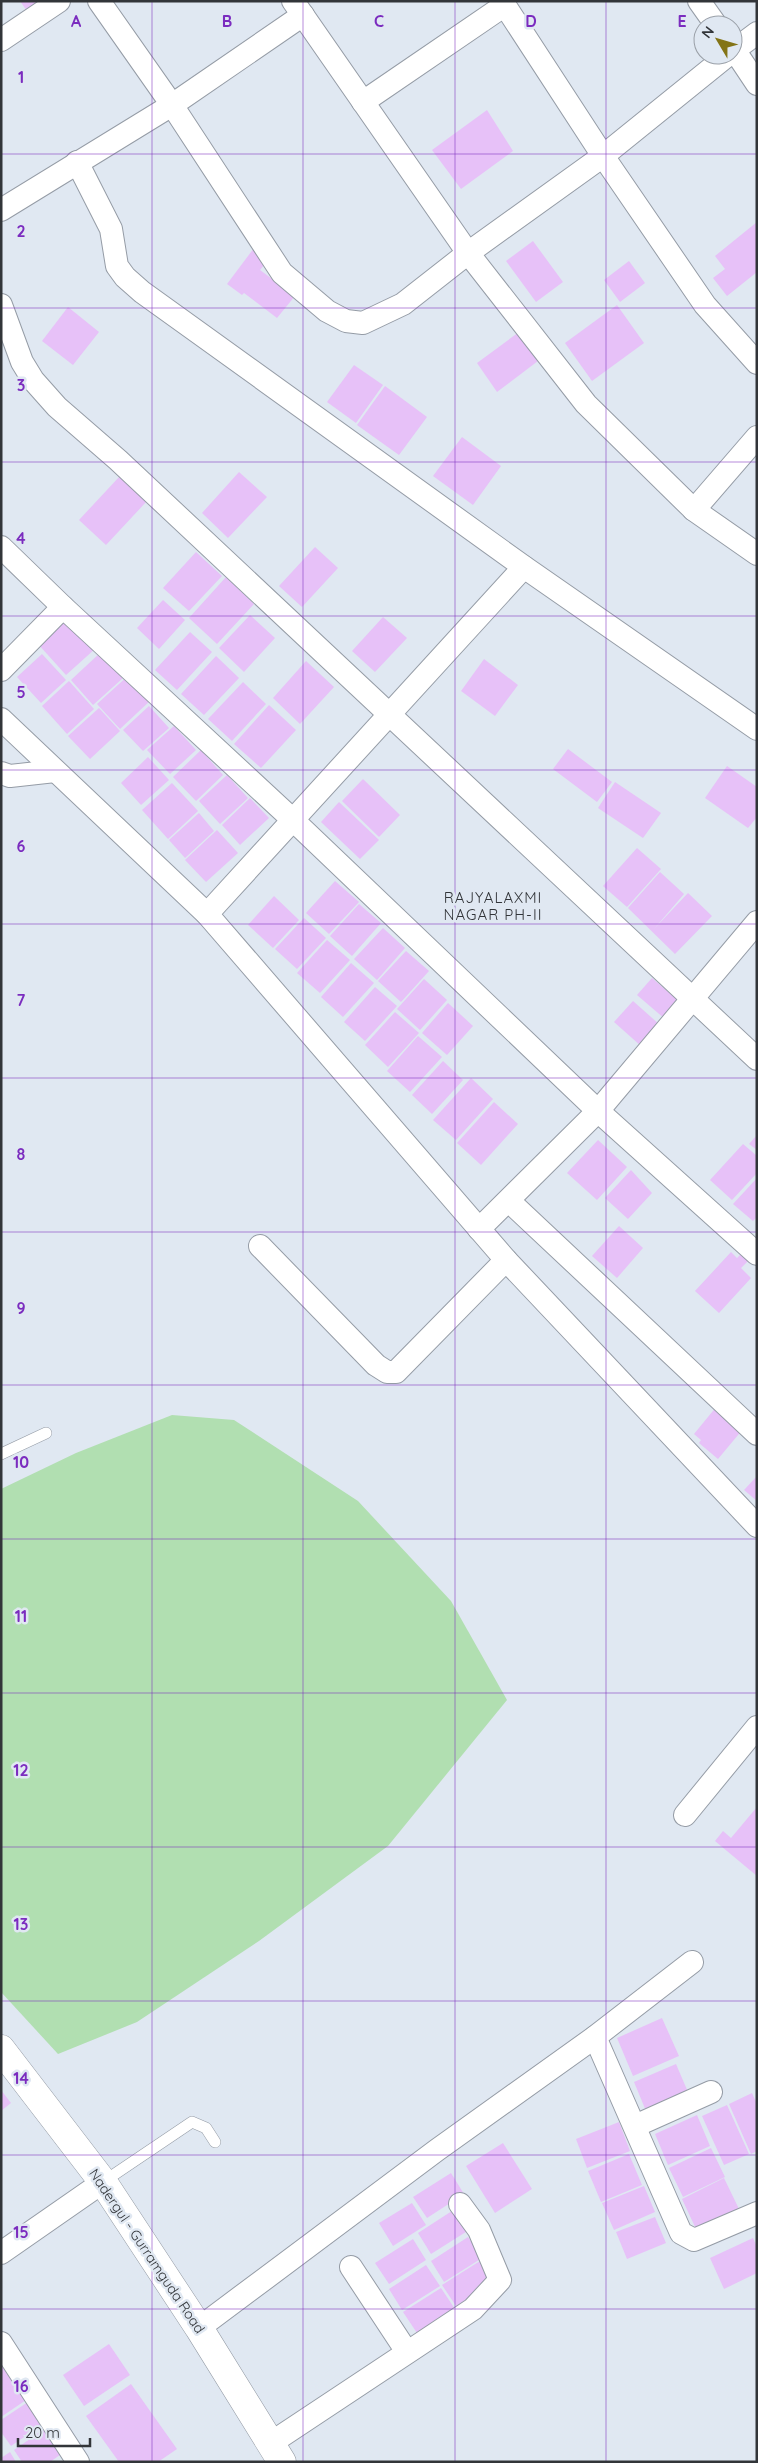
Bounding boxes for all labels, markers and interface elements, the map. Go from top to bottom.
text: A [71,11,82,31]
text: B [222,11,232,31]
text: C [374,11,384,31]
text: D [525,11,537,31]
text: E [677,11,687,31]
north arrow [693,15,743,65]
text: N [697,22,718,42]
text: 1 [18,67,24,87]
text: 2 [16,221,26,241]
text: 3 [17,375,25,395]
text: 4 [16,528,26,548]
text: 5 [16,682,26,702]
text: 6 [17,836,26,856]
district label: RAJYALAXMI NAGAR PH-II [444,888,542,924]
text: 7 [17,990,26,1010]
text: 8 [17,1144,26,1164]
text: 9 [16,1298,26,1318]
text: 10 [13,1452,29,1472]
text: 11 [15,1606,27,1626]
text: 12 [13,1760,29,1780]
text: 13 [14,1914,28,1934]
text: 14 [13,2068,29,2088]
street label: Nadergul - Gurramguda Road [85,2165,209,2337]
text: 15 [13,2222,29,2242]
text: 16 [13,2376,29,2396]
scale bar [18,2416,90,2448]
text: 20 m [25,2423,60,2442]

